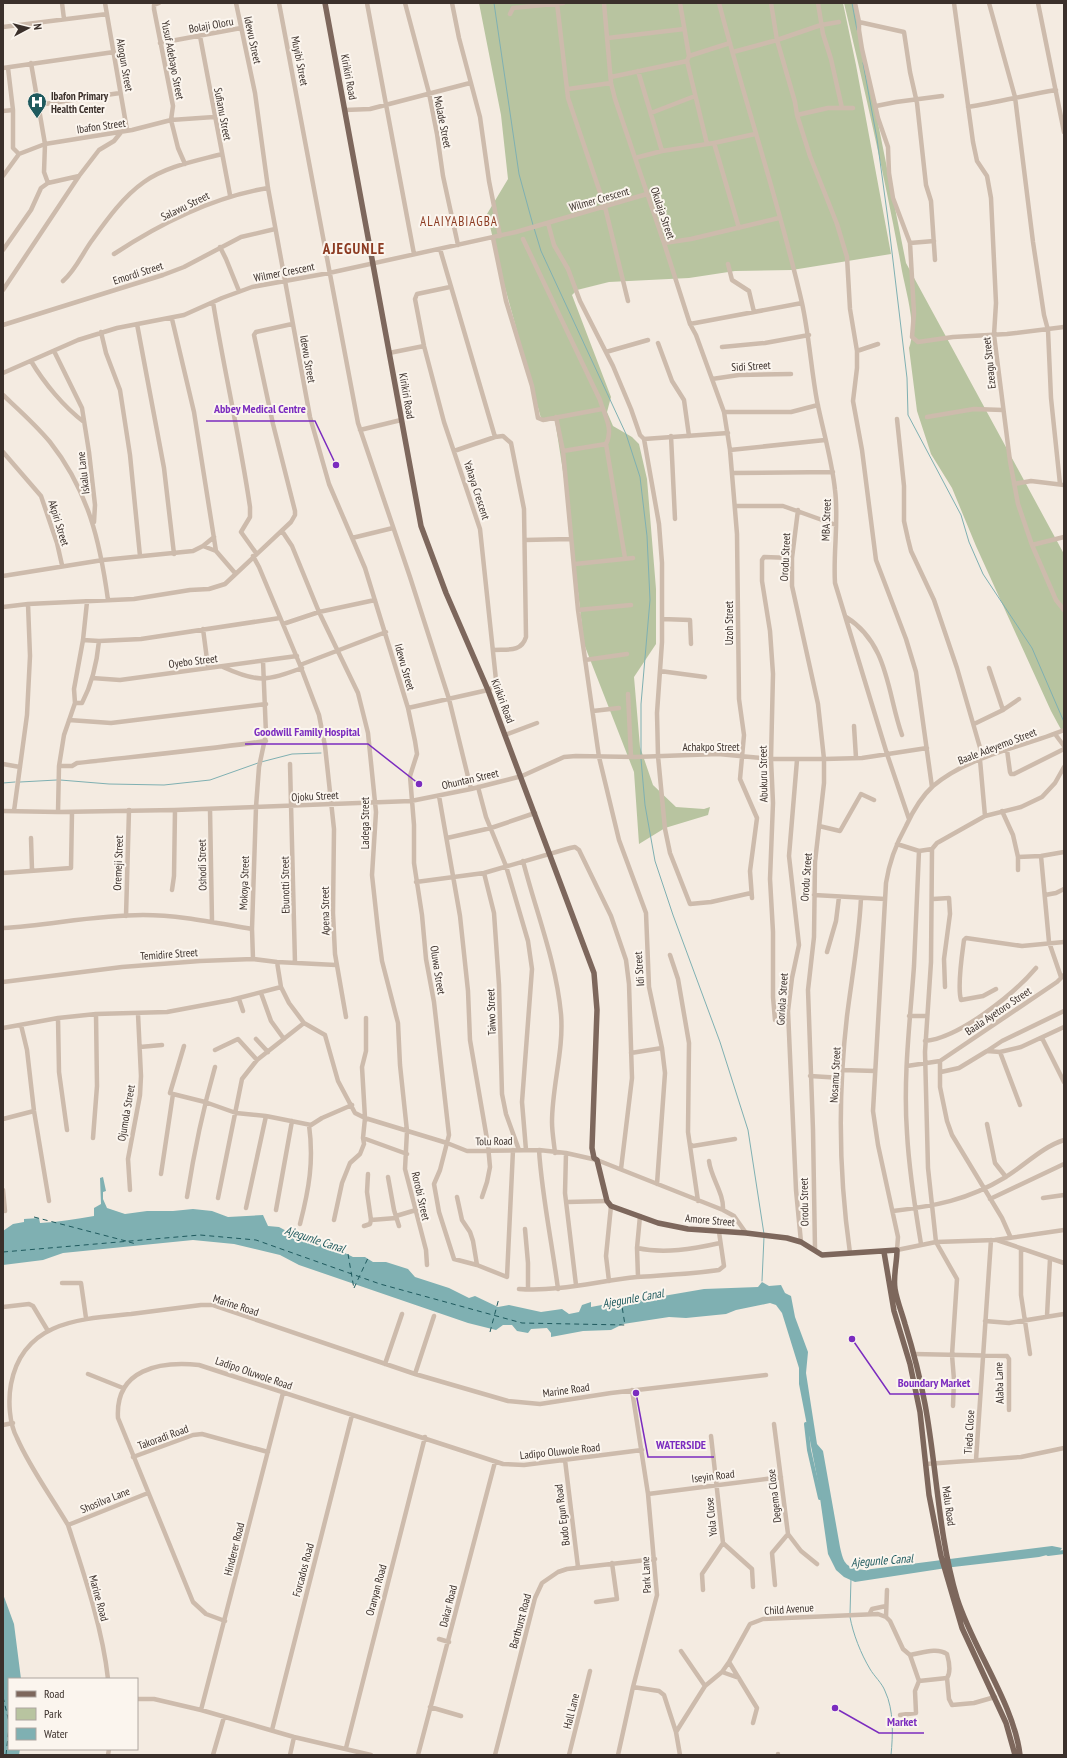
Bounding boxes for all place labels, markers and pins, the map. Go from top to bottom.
place label: Ibafon Primary Health Center [51,89,109,116]
hospital icon: Ibafon Primary Health Center [26,91,48,119]
callout: Abbey Medical Centre [206,397,315,421]
callout: Goodwill Family Hospital [245,720,368,744]
callout: Boundary Market [890,1370,979,1394]
callout: WATERSIDE [648,1433,714,1457]
callout: Market [879,1709,924,1733]

